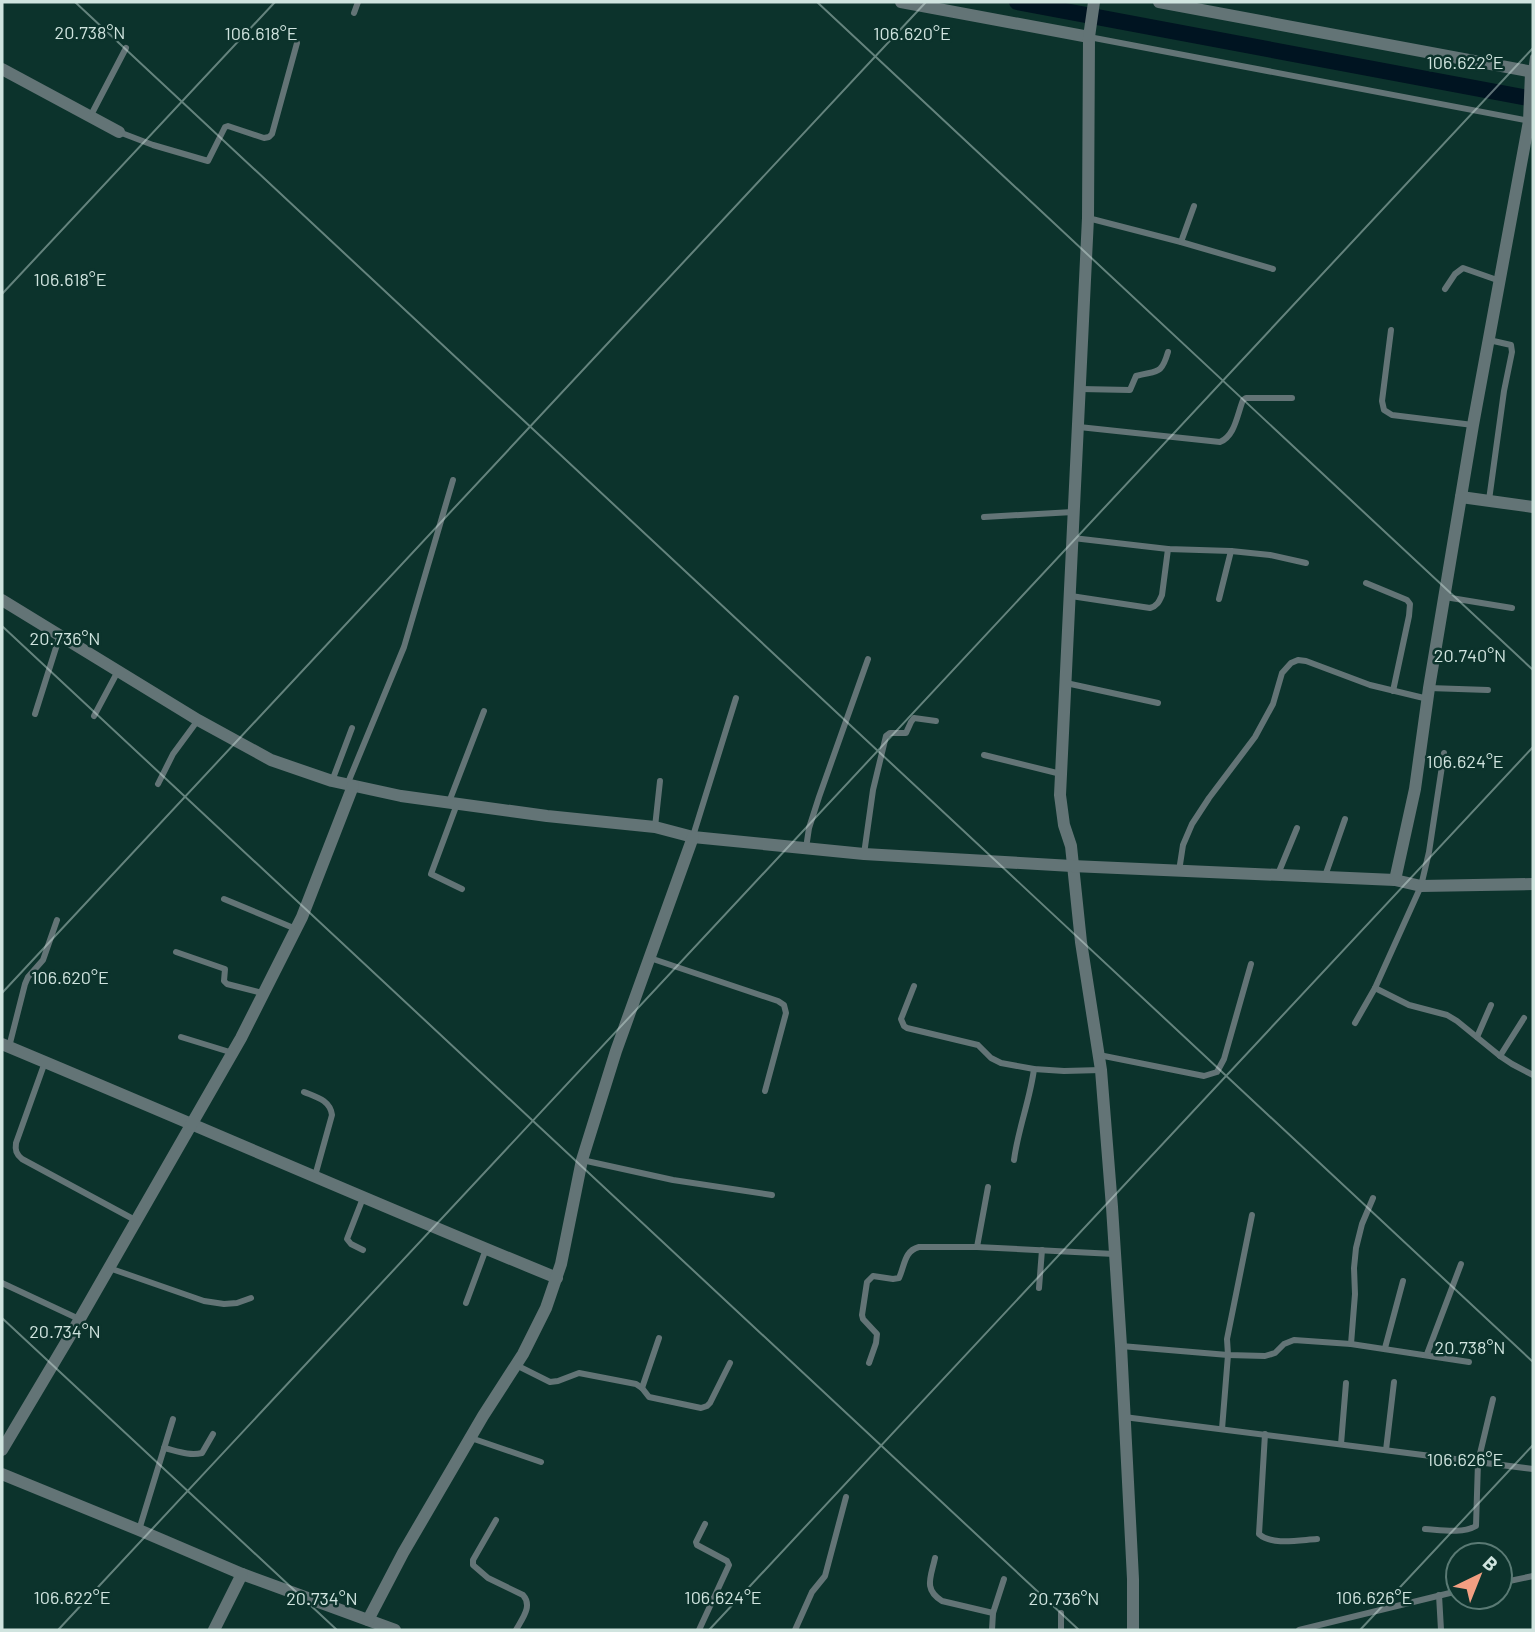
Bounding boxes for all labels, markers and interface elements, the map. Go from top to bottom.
text: 20.738°N [54,21,126,43]
text: 106.618°E [224,22,298,44]
text: 106.620°E [873,22,951,44]
text: 106.622°E [1426,51,1504,73]
text: 106.618°E [33,268,107,290]
text: 20.736°N [30,627,100,649]
text: 20.740°N [1434,644,1506,666]
text: 106.624°E [1426,750,1504,772]
text: 106.620°E [31,966,109,988]
text: 20.734°N [29,1320,101,1342]
text: 20.738°N [1434,1336,1506,1358]
text: 106.626°E [1427,1448,1503,1470]
north arrow [1444,1541,1514,1611]
text: B [1479,1551,1503,1576]
text: 106.622°E [33,1586,111,1608]
text: 106.624°E [684,1586,762,1608]
text: 106.626°E [1336,1586,1412,1608]
text: 20.734°N [286,1587,358,1609]
text: 20.736°N [1029,1587,1099,1609]

